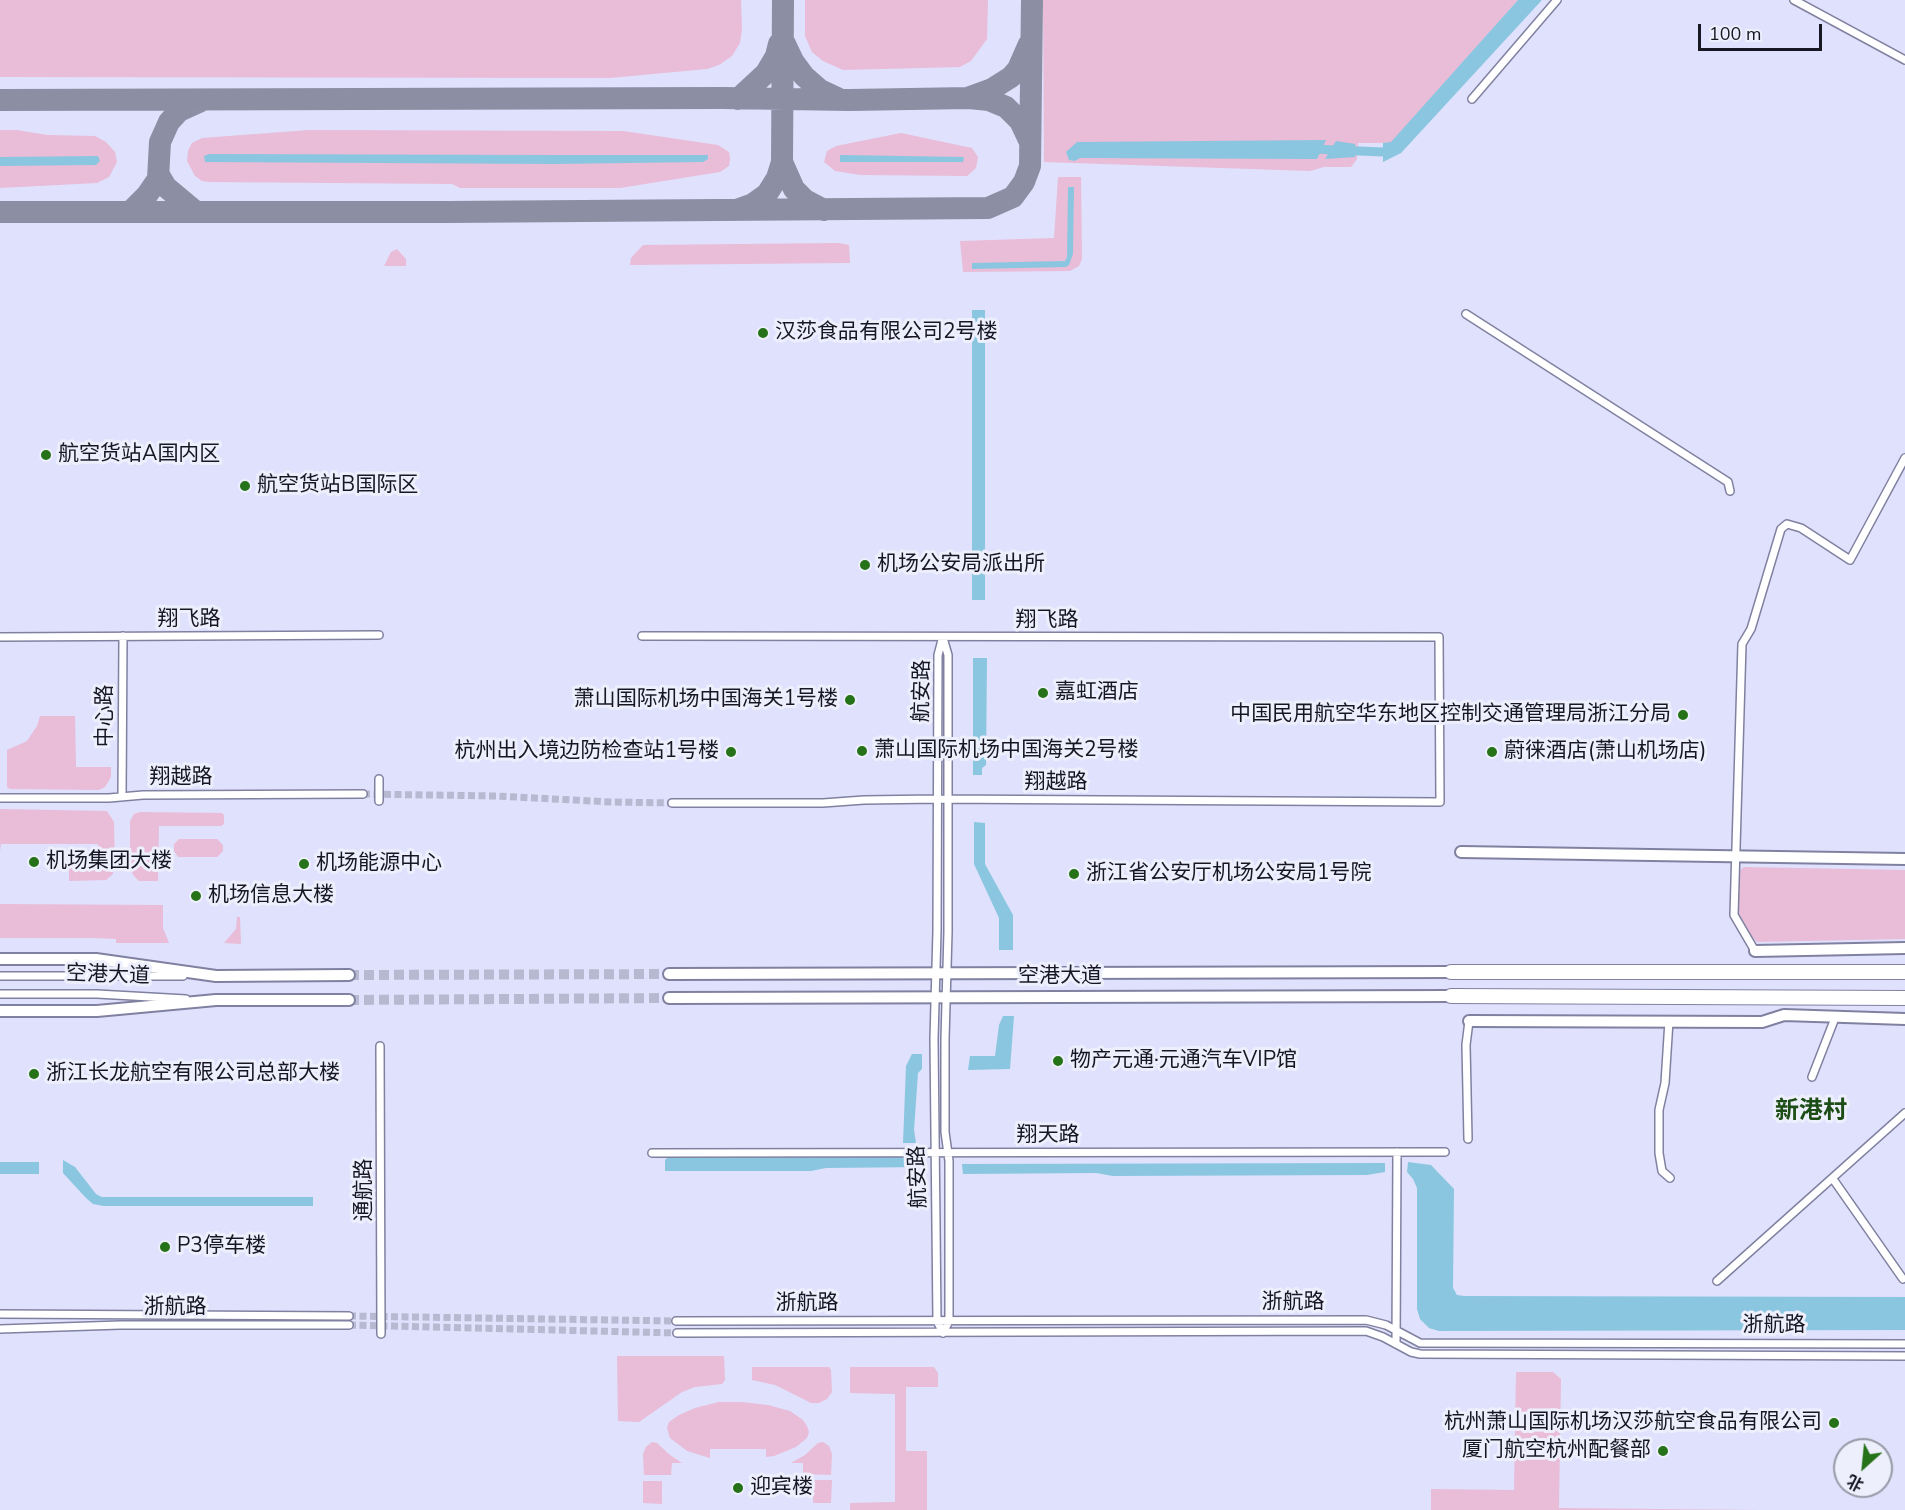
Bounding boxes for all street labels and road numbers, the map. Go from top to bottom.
street label: 翔飞路 [158,607,220,633]
street label: 翔飞路 [1016,608,1078,634]
street label: 航安路 [910,659,936,723]
street label: 中心路 [93,685,119,747]
street label: 翔越路 [150,765,212,791]
street label: 翔越路 [1025,770,1087,796]
street label: 空港大道 [66,962,150,990]
street label: 空港大道 [1018,964,1102,990]
street label: 翔天路 [1017,1123,1079,1149]
street label: 航安路 [905,1145,933,1209]
street label: 通航路 [352,1159,378,1221]
street label: 浙航路 [1262,1290,1324,1316]
street label: 浙航路 [776,1291,838,1317]
street label: 浙航路 [144,1295,206,1321]
street label: 浙航路 [1743,1313,1805,1339]

